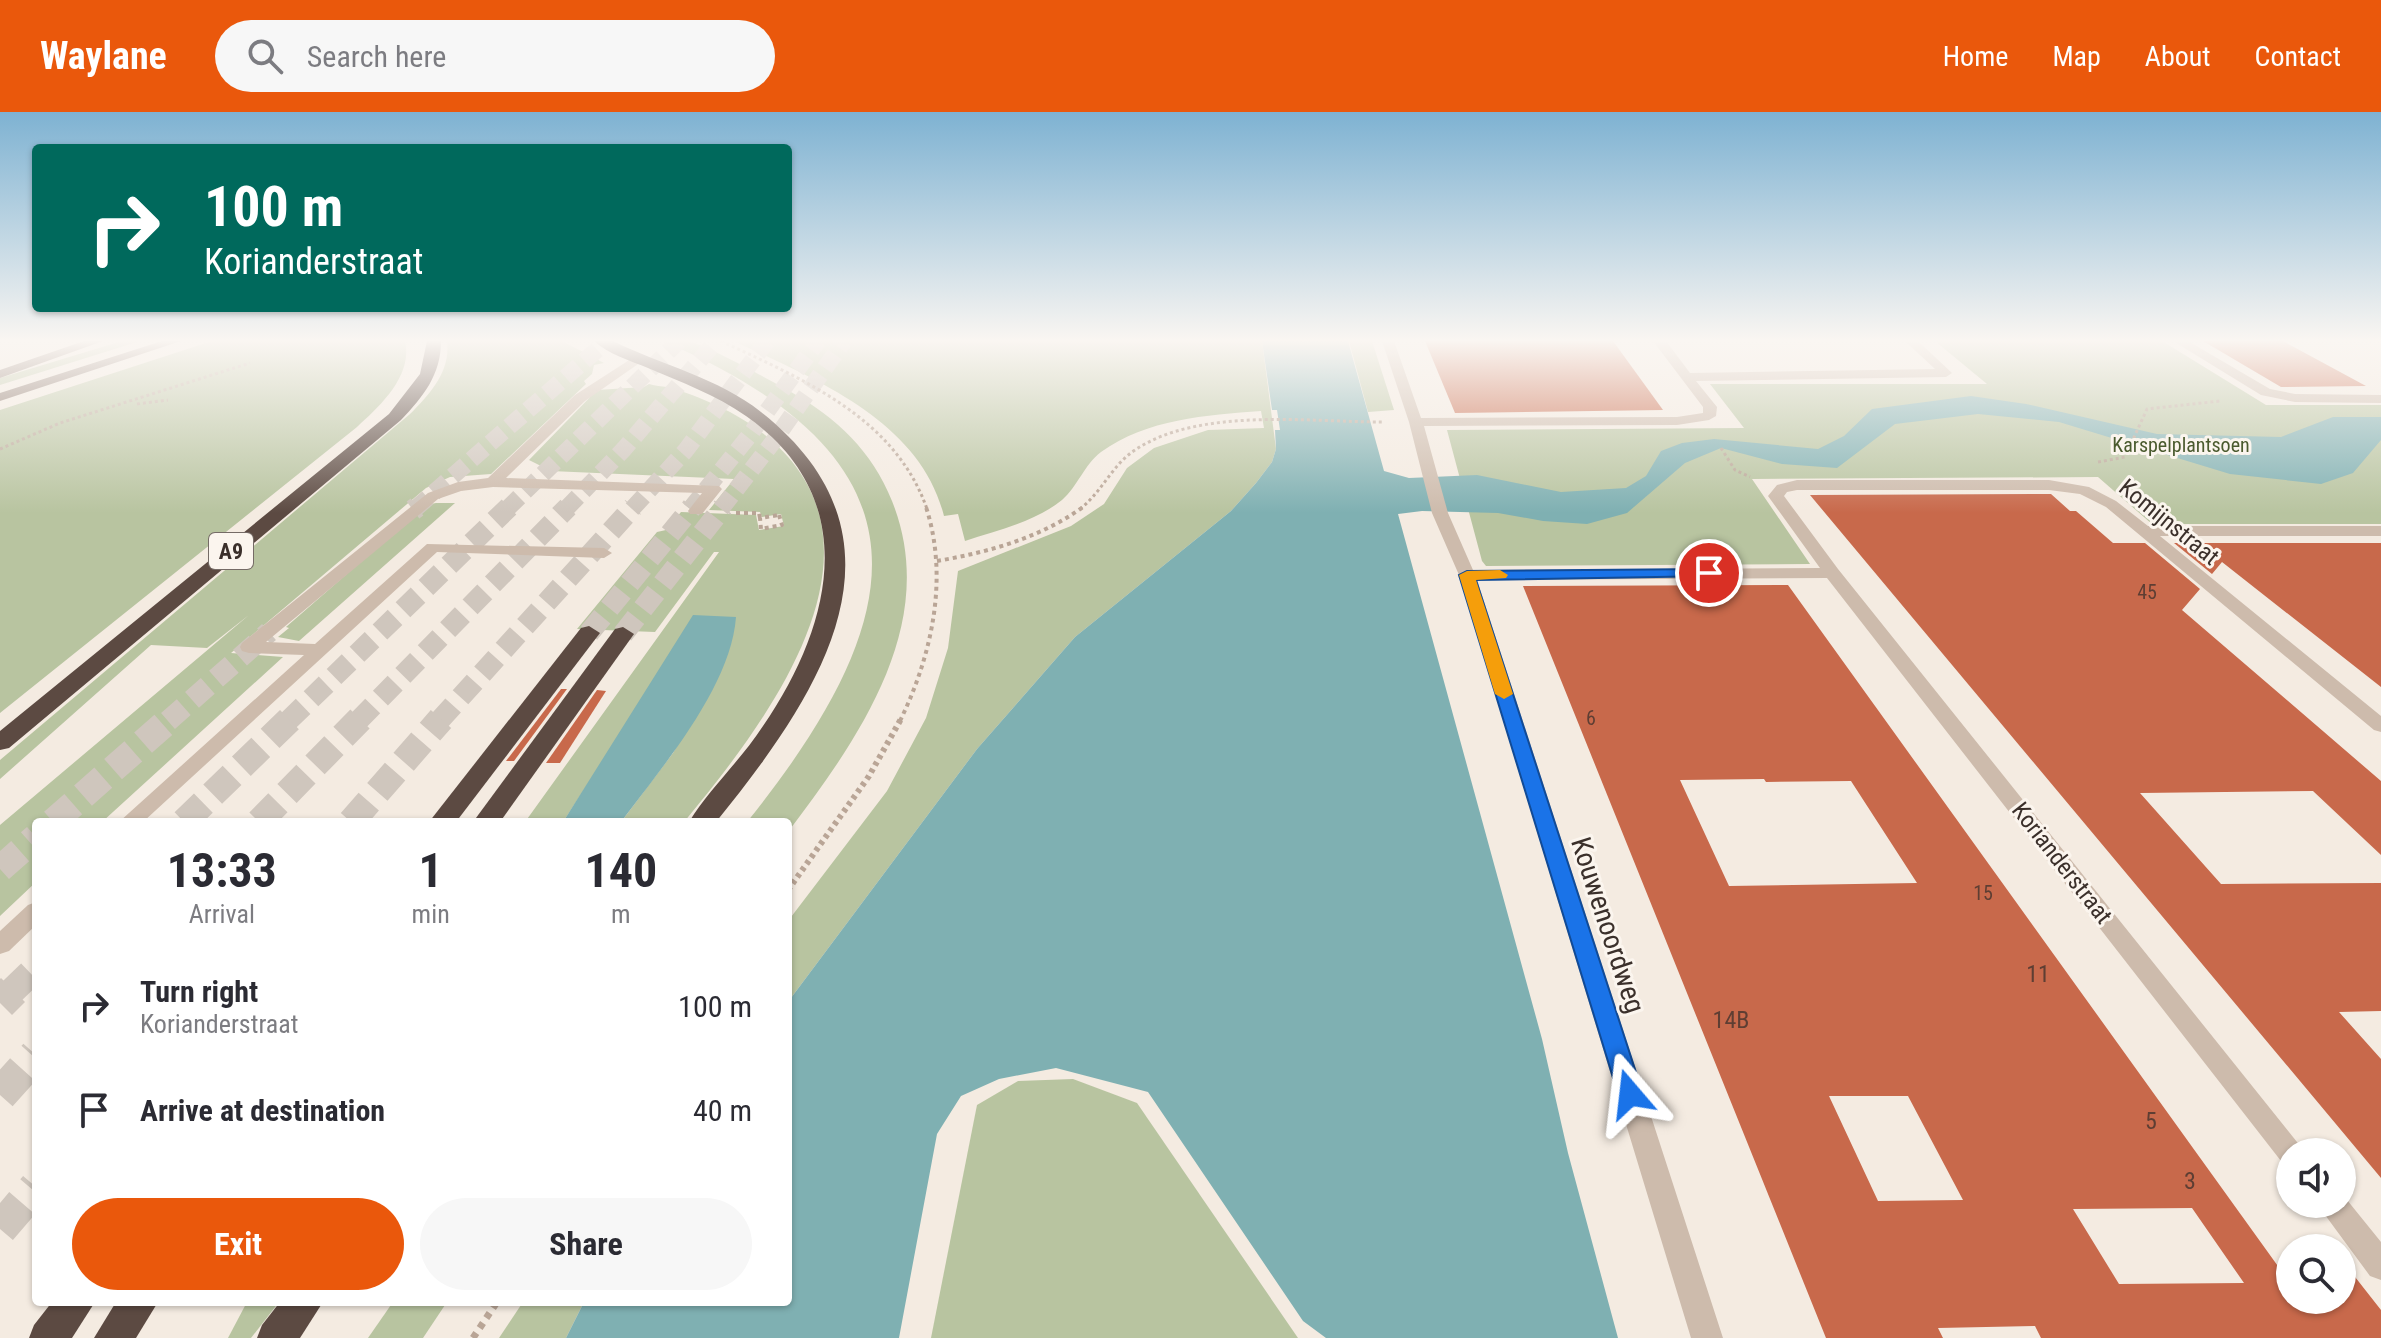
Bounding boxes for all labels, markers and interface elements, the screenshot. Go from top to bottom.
search box [215,20,775,92]
text: Waylane [40,34,167,78]
icon: search [243,34,287,78]
text: Search here [307,39,446,74]
text: Home [1943,40,2008,73]
text: Map [2052,40,2101,73]
text: About [2145,40,2211,73]
text: Contact [2255,40,2341,73]
text: 100 m [204,174,343,240]
icon: right [72,176,176,280]
text: Korianderstraat [204,241,423,283]
park label: Karspelplantsoen [2112,433,2250,457]
street label: Komijnstraat [2113,473,2225,571]
road number: A9 [209,533,253,569]
pin [1675,539,1743,607]
icon: arrive [1687,551,1731,595]
house number: 45 [2137,580,2157,604]
house number: 6 [1586,706,1596,730]
street label: Korianderstraat [2006,797,2118,929]
street label: Kouwenoordweg [1564,833,1652,1017]
text: 13:33 [167,842,277,899]
text: 1 [419,842,443,899]
text: 140 [584,842,657,899]
house number: 15 [1973,881,1993,905]
text: Arrival [189,899,255,929]
text: min [412,899,450,929]
text: m [611,899,631,929]
house number: 11 [2026,960,2050,988]
text: Turn right [140,974,258,1009]
icon: right [72,984,116,1028]
text: 100 m [678,989,752,1024]
house number: 14B [1713,1006,1749,1034]
text: Korianderstraat [140,1009,298,1039]
position arrow [1588,1052,1672,1136]
icon: arrive [72,1088,116,1132]
text: Arrive at destination [140,1093,385,1128]
text: 40 m [693,1093,752,1128]
house number: 5 [2145,1107,2157,1135]
map controls [2276,1138,2356,1314]
button: sound [2276,1138,2356,1218]
house number: 3 [2184,1167,2196,1195]
button: Exit [72,1198,404,1290]
button: Share [420,1198,752,1290]
button: search [2276,1234,2356,1314]

